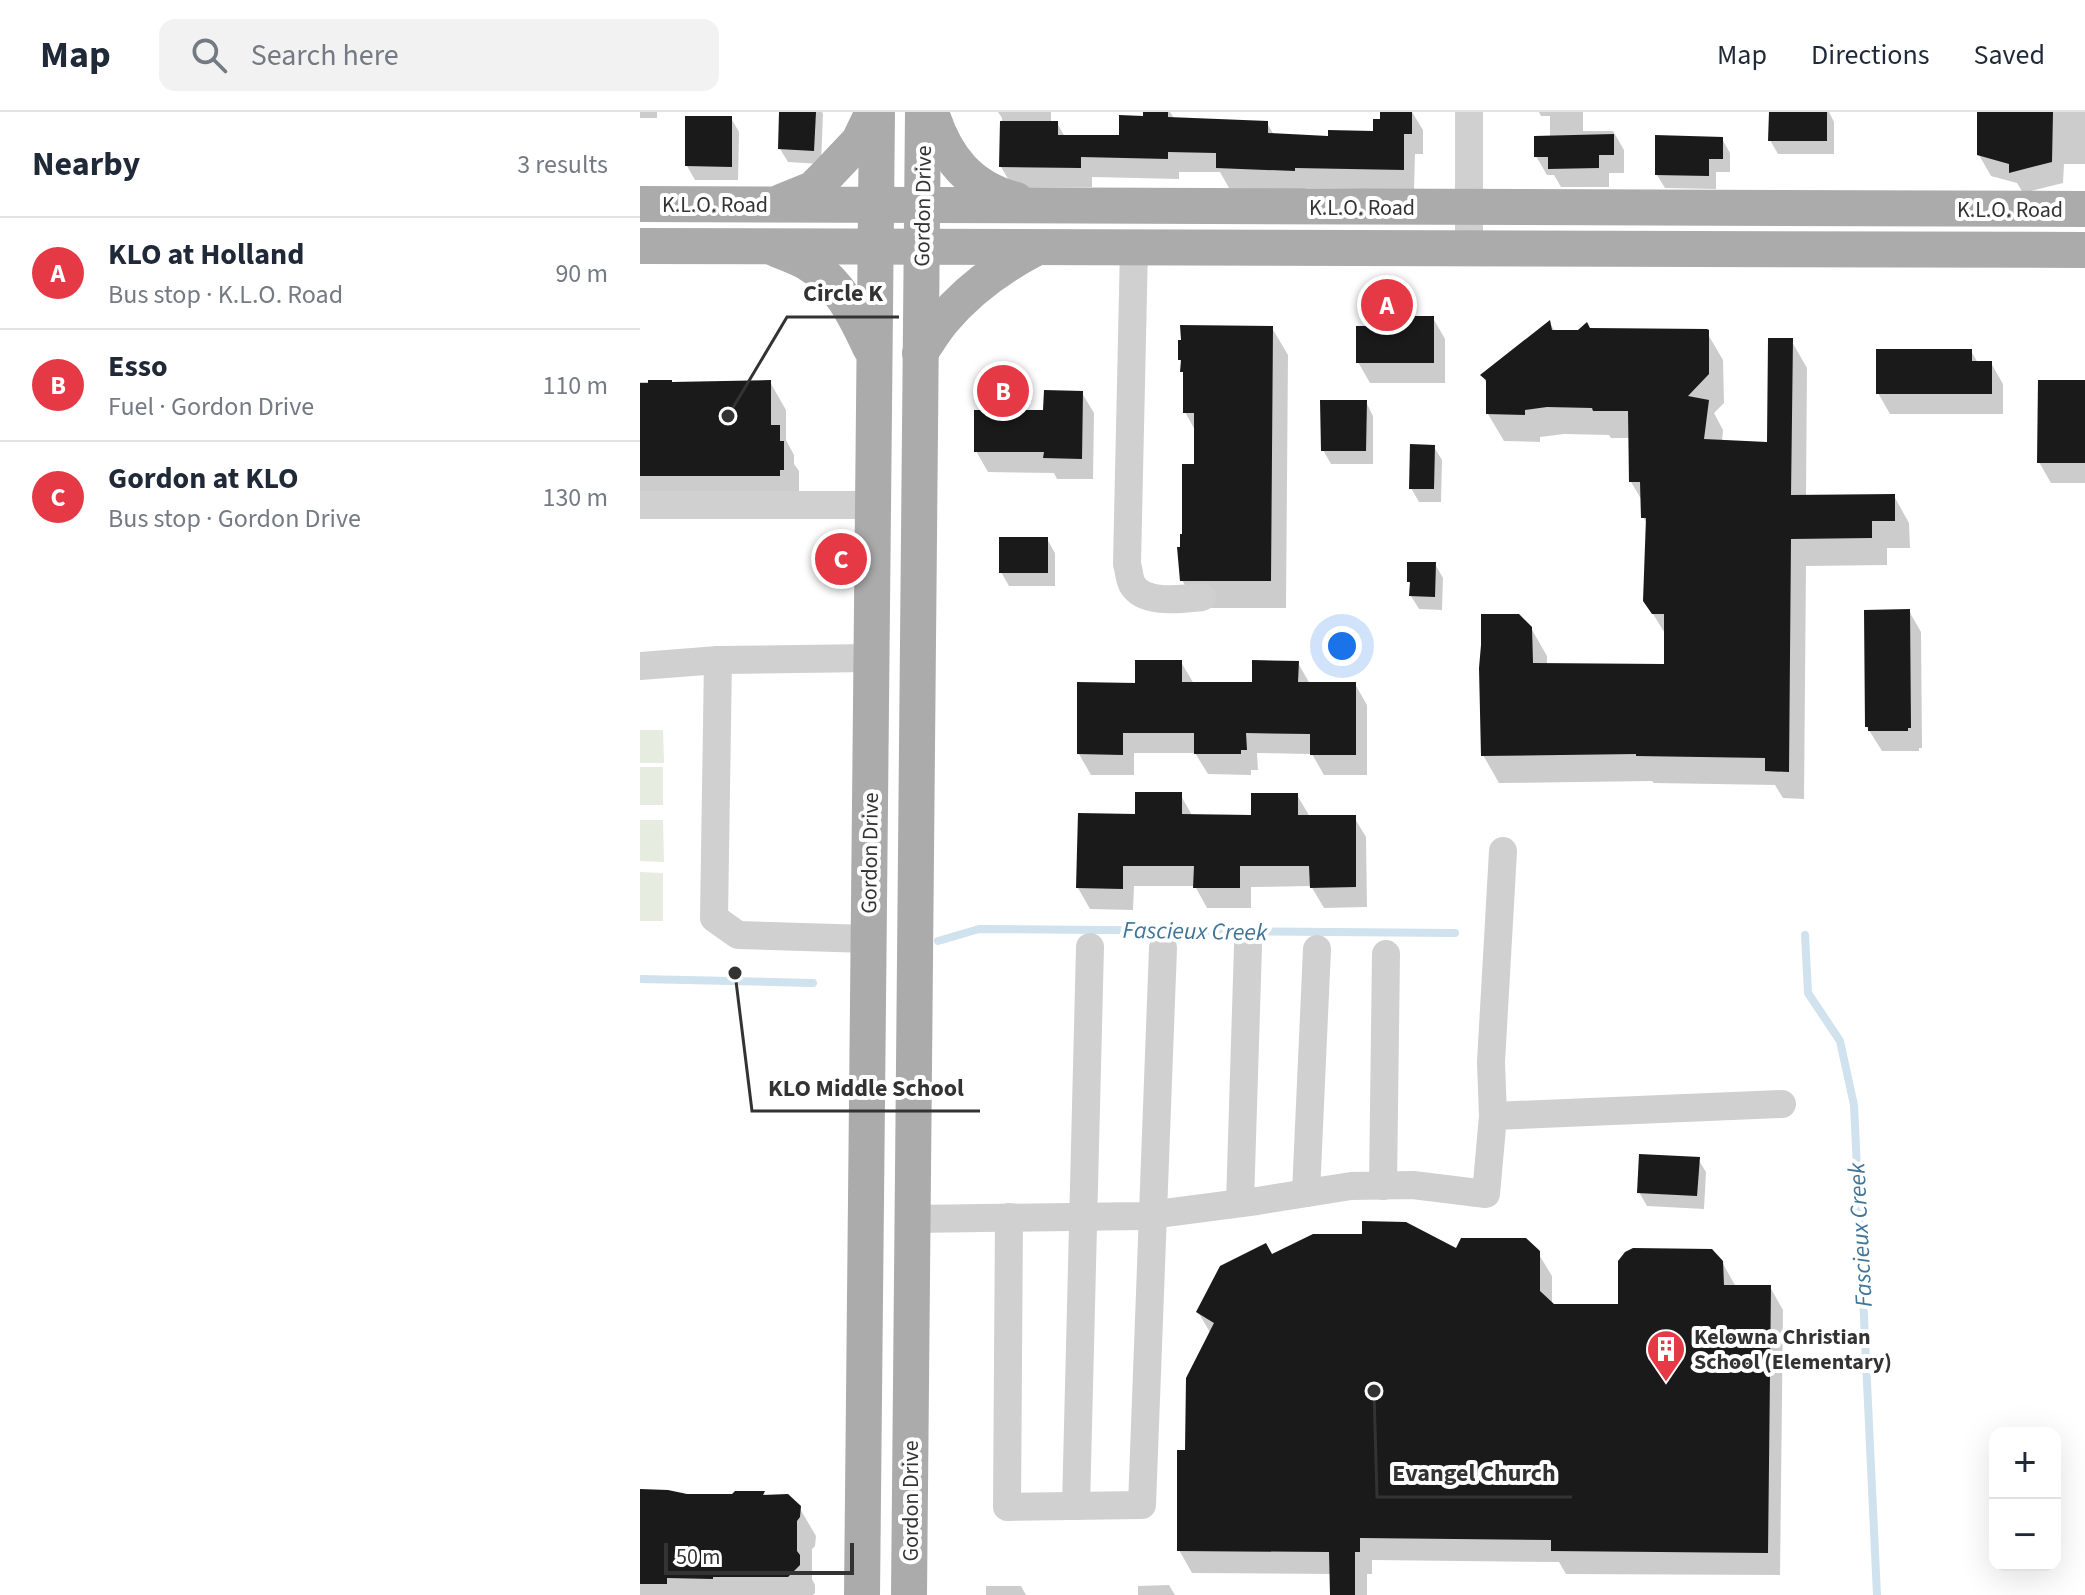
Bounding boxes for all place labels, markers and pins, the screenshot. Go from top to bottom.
callout: Circle K [787,269,899,317]
pin: A [1361,275,1413,335]
pin: B [977,361,1029,421]
pin: C [815,529,867,589]
callout: KLO Middle School [752,1063,980,1111]
place label: Kelowna Christian School (Elementary) [1694,1321,1892,1378]
building icon: Kelowna Christian School (Elementary) [1645,1328,1687,1383]
callout: Evangel Church [1377,1449,1572,1497]

